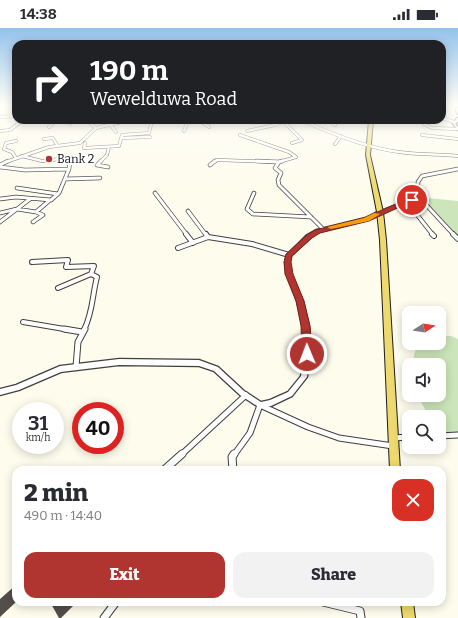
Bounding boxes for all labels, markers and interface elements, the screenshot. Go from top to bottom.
text: 14:38 [20,5,57,23]
text: 190 m [90,54,168,87]
icon: right [24,56,76,108]
text: Wewelduwa Road [90,88,237,110]
place label: Bank 2 [57,152,94,166]
marker: Bank 2 [44,154,54,164]
pin [395,183,429,217]
icon: arrive [401,189,423,211]
north arrow [402,306,446,350]
map controls [402,306,446,454]
position arrow [286,333,328,375]
button: sound [402,358,446,402]
speed limit sign: 40 [72,402,124,454]
button: search [402,410,446,454]
text: 31 [28,411,48,435]
text: km/h [26,432,50,444]
text: 2 min [24,479,88,507]
button: close [392,479,434,521]
text: 490 m · 14:40 [24,508,102,523]
button: Exit [24,552,225,598]
button: Share [233,552,434,598]

